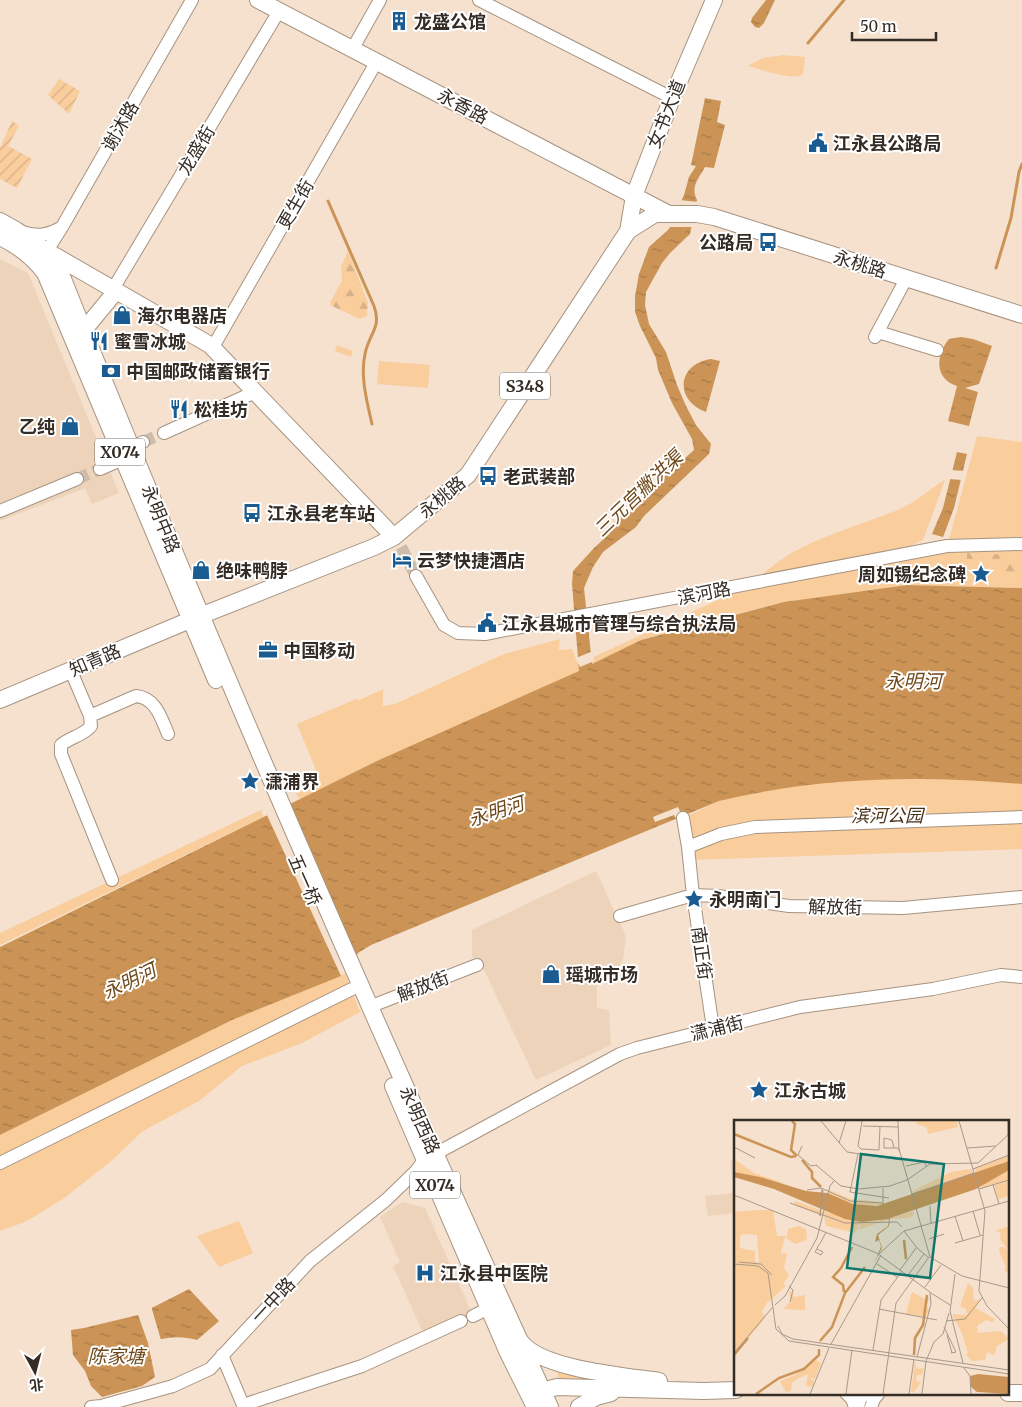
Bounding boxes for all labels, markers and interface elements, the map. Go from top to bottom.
building icon: 龙盛公馆 [388,10,410,32]
place label: 龙盛公馆 [414,10,486,33]
scale bar [852,10,936,42]
text: 50 m [860,17,897,36]
street label: 女书大道 [642,76,690,152]
street label: 永香路 [434,83,492,129]
street label: 谢沐路 [97,97,143,155]
street label: 龙盛街 [172,121,220,179]
public building icon: 江永县公路局 [807,132,829,154]
place label: 江永县公路局 [833,132,941,155]
street label: 更生街 [272,175,318,233]
place label: 公路局 [699,231,753,254]
bus stop icon: 公路局 [757,231,779,253]
street label: 永桃路 [831,245,889,283]
shop icon: 海尔电器店 [111,304,133,326]
place label: 海尔电器店 [137,304,227,327]
restaurant icon: 蜜雪冰城 [88,330,110,352]
place label: 蜜雪冰城 [114,330,186,353]
bank icon: 中国邮政储蓄银行 [100,360,122,382]
place label: 中国邮政储蓄银行 [126,360,270,383]
road number: S348 [500,372,550,400]
restaurant icon: 松桂坊 [168,398,190,420]
place label: 松桂坊 [194,398,248,421]
place label: 乙纯 [19,415,55,438]
shop icon: 乙纯 [59,415,81,437]
road number: X074 [95,438,145,466]
water label: 三元宫撇洪渠 [589,443,689,541]
bus stop icon: 老武装部 [477,465,499,487]
place label: 老武装部 [503,465,575,488]
street label: 永桃路 [414,471,470,523]
street label: 永明中路 [137,481,185,557]
bus stop icon: 江永县老车站 [241,502,263,524]
place label: 江永县老车站 [267,502,375,525]
hotel icon: 云梦快捷酒店 [391,549,413,571]
place label: 云梦快捷酒店 [417,549,525,572]
shop icon: 绝味鸭脖 [190,559,212,581]
place label: 绝味鸭脖 [216,559,288,582]
place label: 周如锡纪念碑 [858,563,966,586]
place icon: 周如锡纪念碑 [970,563,992,585]
street label: 滨河路 [675,577,733,609]
public building icon: 江永县城市管理与综合执法局 [476,612,498,634]
place label: 江永县城市管理与综合执法局 [502,612,736,635]
street label: 知青路 [66,639,124,681]
office icon: 中国移动 [257,639,279,661]
place label: 中国移动 [283,639,355,662]
water label: 永明河 [884,669,945,693]
place icon: 潇浦界 [239,770,261,792]
place label: 潇浦界 [265,770,319,793]
water label: 永明河 [465,790,531,831]
park label: 滨河公园 [851,804,926,827]
street label: 五一桥 [284,851,326,909]
place icon: 永明南门 [683,888,705,910]
place label: 永明南门 [709,888,781,911]
street label: 解放街 [808,895,862,919]
street label: 南正街 [687,925,717,981]
water label: 永明河 [98,956,163,1004]
shop icon: 瑶城市场 [540,963,562,985]
place label: 瑶城市场 [566,963,638,986]
street label: 解放街 [394,966,452,1006]
street label: 潇浦街 [688,1010,746,1046]
place icon: 江永古城 [748,1079,770,1101]
place label: 江永古城 [774,1079,846,1102]
street label: 永明西路 [395,1082,445,1158]
inset map [734,1120,1010,1394]
road number: X074 [410,1172,460,1198]
hospital icon: 江永县中医院 [414,1262,436,1284]
place label: 江永县中医院 [440,1262,548,1285]
street label: 一中路 [246,1272,300,1328]
water label: 陈家塘 [87,1344,147,1368]
north arrow [10,1347,60,1397]
text: 北 [29,1375,45,1395]

